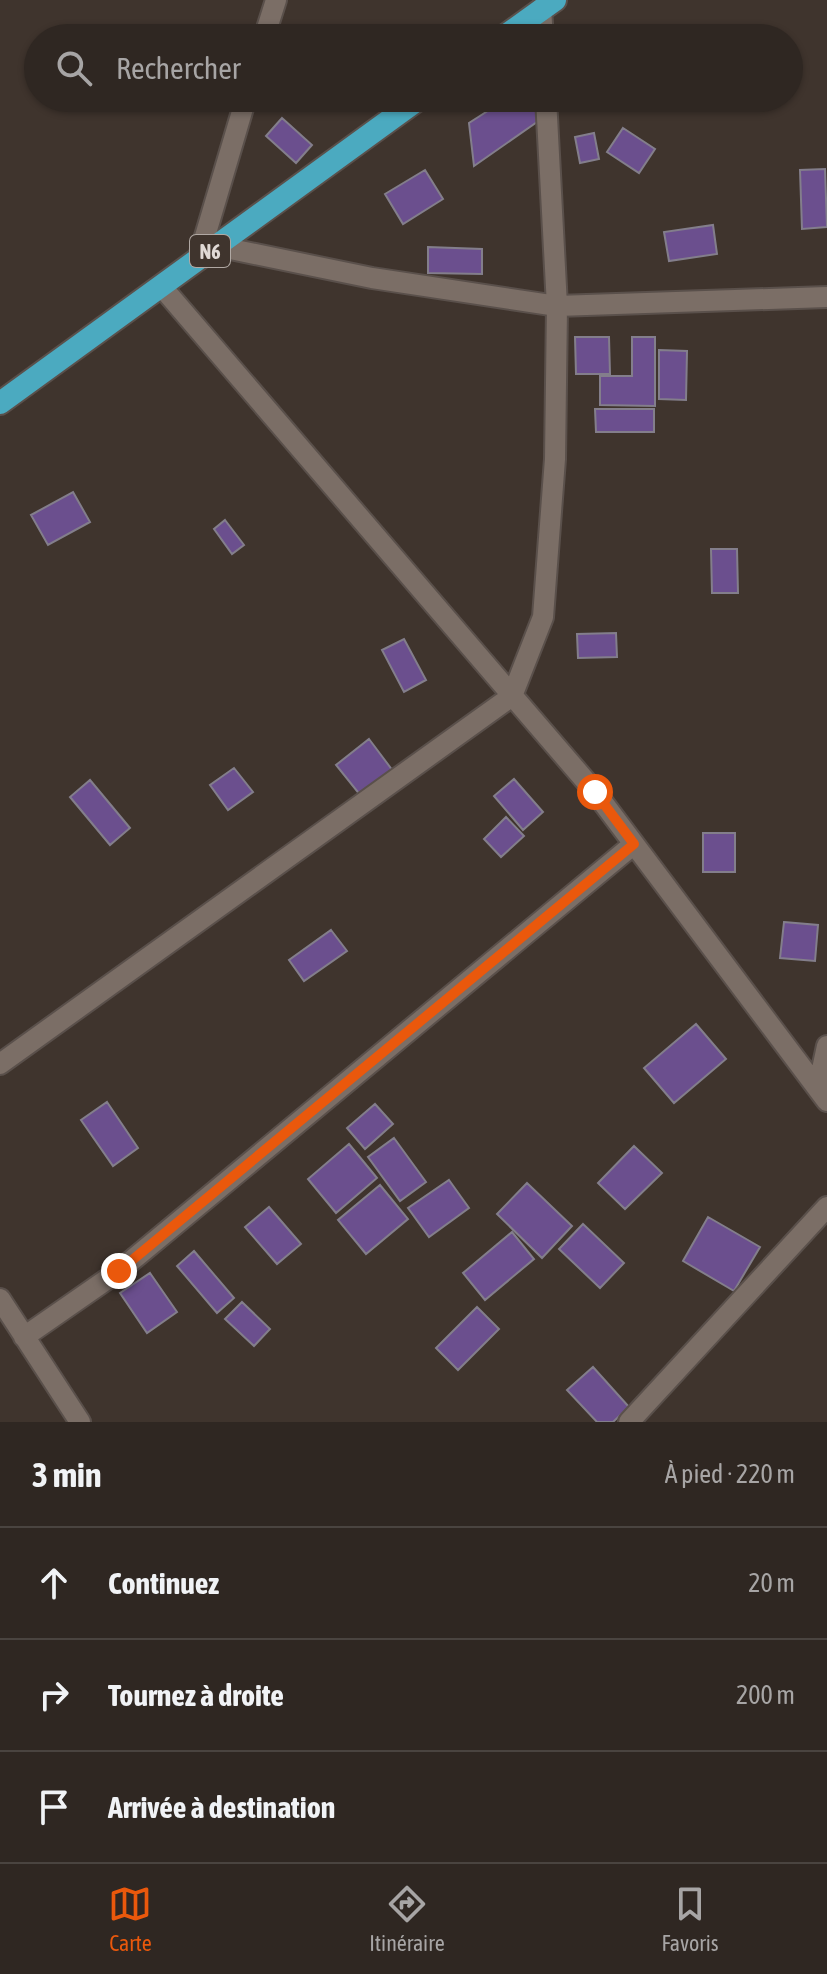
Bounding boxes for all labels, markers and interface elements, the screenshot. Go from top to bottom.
search box [24,24,803,112]
icon: search [52,46,96,90]
text: Rechercher [116,51,241,85]
road number: N6 [190,235,230,267]
route start [577,774,613,810]
route end [101,1253,137,1289]
text: 3 min [32,1455,101,1494]
text: À pied · 220 m [665,1459,795,1489]
icon: ahead [32,1561,76,1605]
text: Continuez [108,1566,219,1600]
text: 20 m [748,1568,795,1598]
icon: right [32,1673,76,1717]
text: Tournez à droite [108,1678,284,1712]
text: 200 m [736,1680,795,1710]
icon: arrive [32,1785,76,1829]
text: Arrivée à destination [108,1790,335,1824]
tab: Carte [108,1882,152,1956]
tab: Itinéraire [369,1882,445,1956]
tab: Favoris [661,1882,719,1956]

